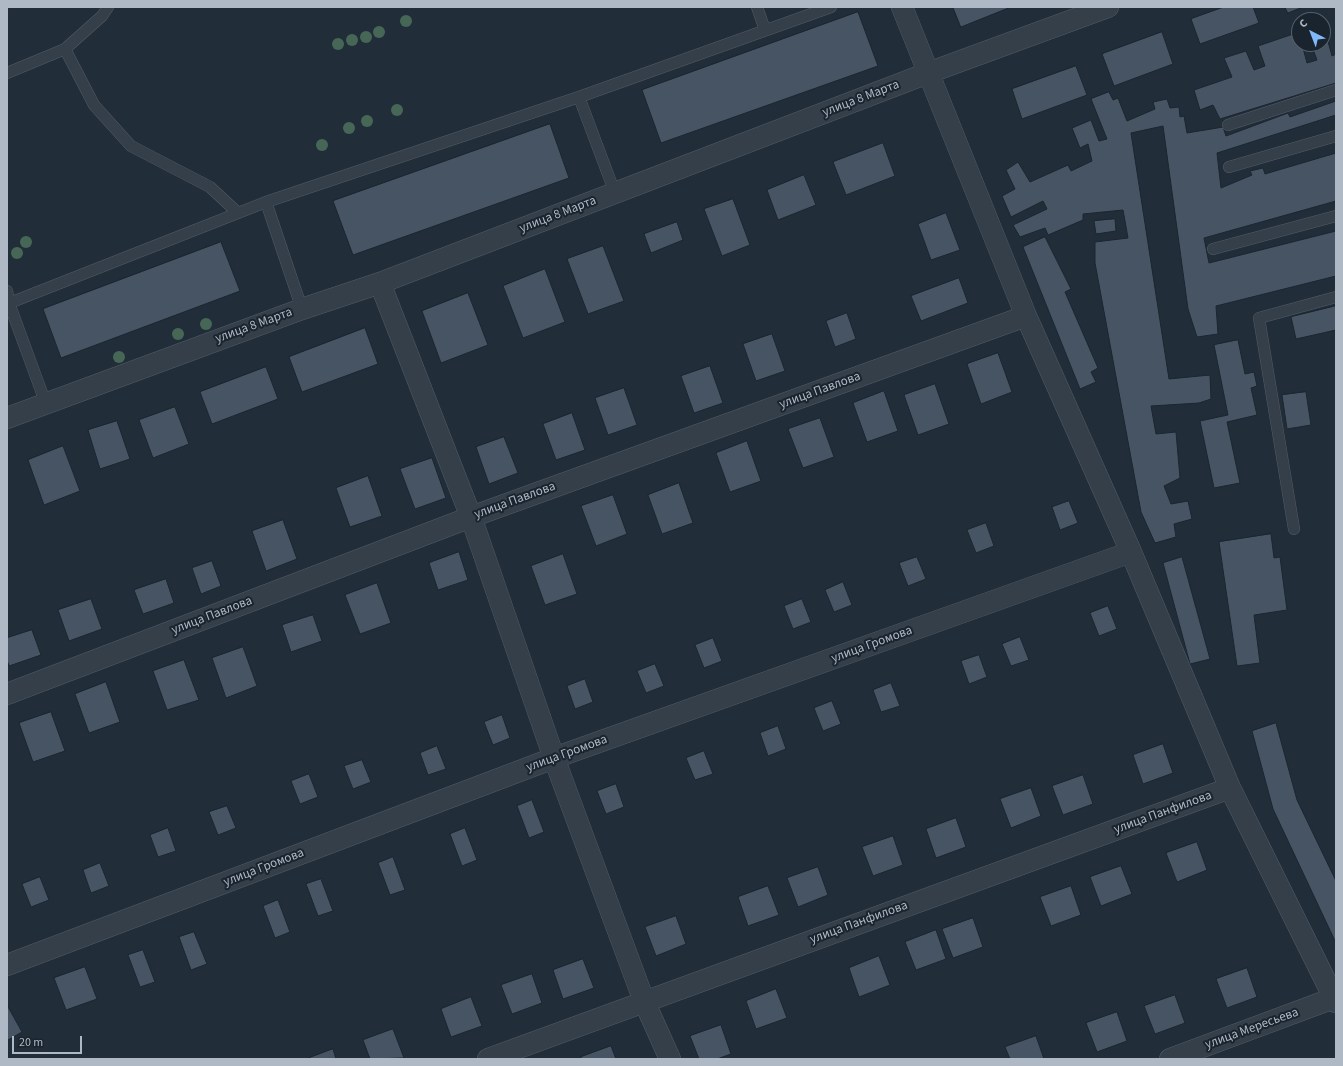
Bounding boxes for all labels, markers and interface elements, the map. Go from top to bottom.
north arrow [1291,12,1331,52]
text: С [1296,16,1311,31]
street label: улица 8 Марта [820,77,902,121]
street label: улица 8 Марта [517,193,599,237]
street label: улица 8 Марта [213,305,295,347]
street label: улица Павлова [777,369,863,413]
street label: улица Павлова [472,479,558,523]
street label: улица Павлова [169,593,255,639]
street label: улица Громова [829,623,915,667]
street label: улица Громова [524,732,610,776]
street label: улица Панфилова [1112,788,1214,838]
street label: улица Громова [221,845,307,891]
street label: улица Панфилова [808,898,910,948]
street label: улица Мересьева [1203,1005,1301,1053]
scale bar [14,1028,84,1054]
text: 20 m [19,1034,43,1051]

